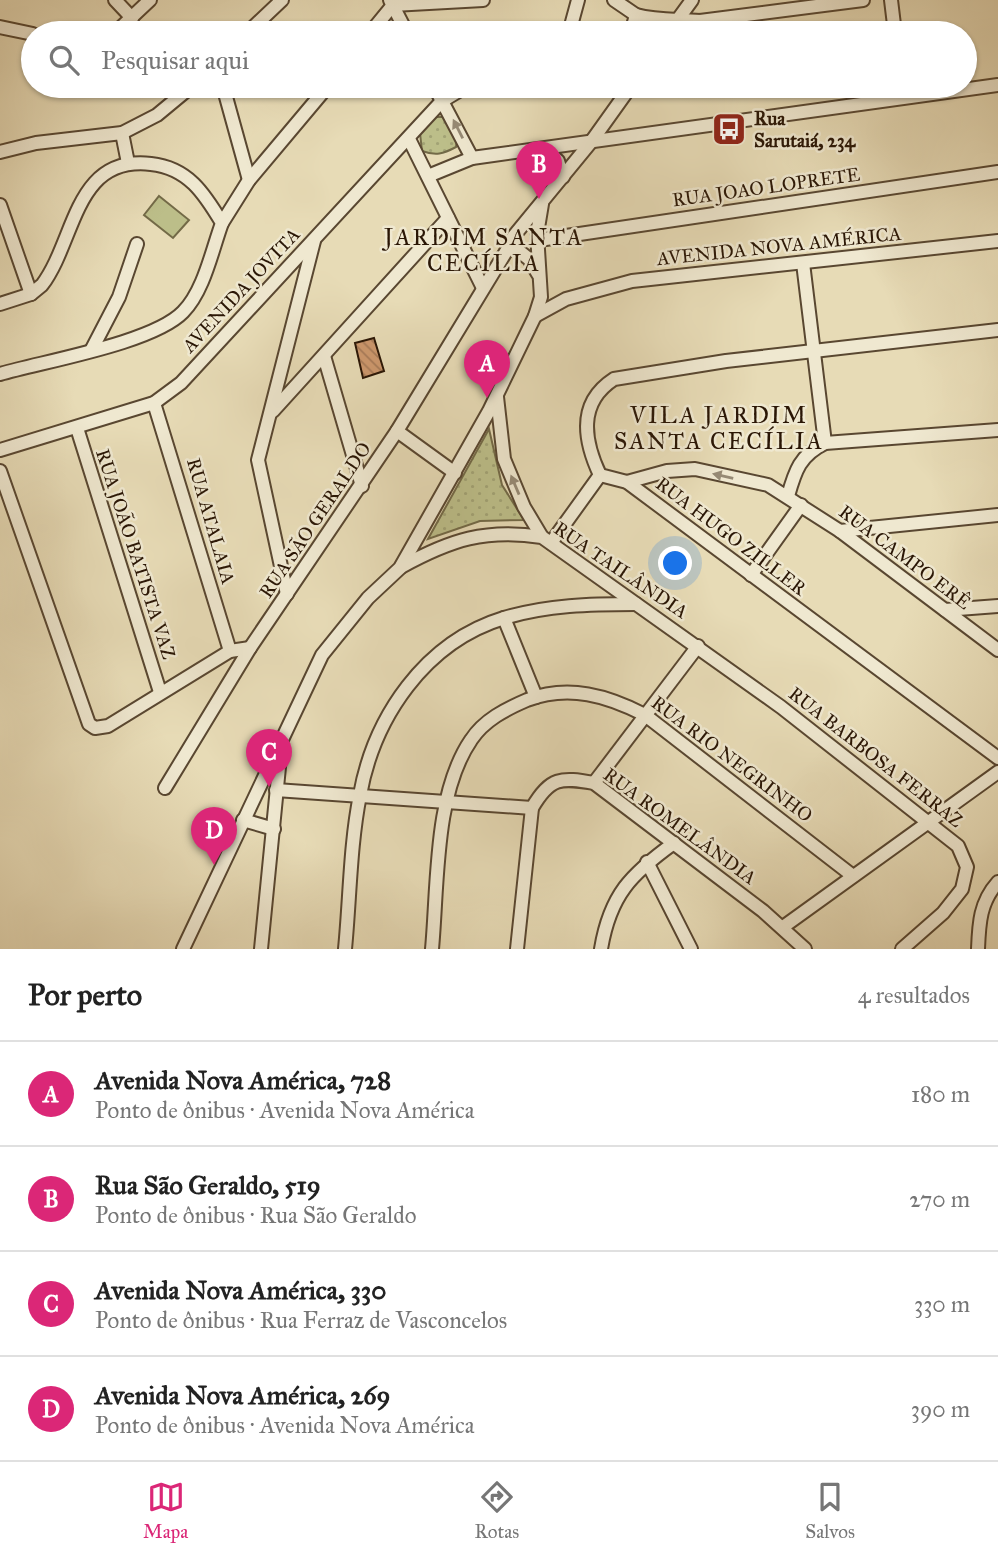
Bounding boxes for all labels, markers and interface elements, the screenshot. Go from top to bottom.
search box [21,21,977,98]
icon: search [45,41,83,79]
text: Pesquisar aqui [101,44,249,76]
place label: Rua Sarutaiá, 234 [754,107,857,153]
bus stop icon: Rua Sarutaiá, 234 [710,110,748,148]
one-way arrow [453,119,464,139]
pin: B [516,141,562,199]
street label: RUA JOAO LOPRETE [671,162,862,213]
street label: AVENIDA NOVA AMÉRICA [654,221,903,270]
street label: AVENIDA JOVITA [177,223,306,359]
district label: JARDIM SANTA CECÍLIA [381,223,584,277]
pin: A [464,340,510,398]
district label: VILA JARDIM SANTA CECÍLIA [614,401,824,455]
street label: RUA SÃO GERALDO [254,438,376,602]
street label: RUA JOÃO BATISTA VAZ [90,446,181,662]
street label: RUA ATALAIA [182,455,240,587]
one-way arrow [712,470,734,481]
street label: RUA HUGO ZILLER [651,472,811,601]
one-way arrow [509,475,520,496]
street label: RUA CAMPO ERÊ [834,500,976,614]
street label: RUA TAILÂNDIA [550,517,693,623]
your location [658,546,692,580]
street label: RUA BARBOSA FERRAZ [784,682,968,832]
street label: RUA RIO NEGRINHO [647,691,817,827]
pin: C [246,729,292,787]
street label: RUA ROMELÂNDIA [599,763,761,889]
pin: D [191,807,237,865]
text: Por perto [28,977,142,1013]
text: 4 resultados [858,981,970,1009]
text: Avenida Nova América, 728 [95,1064,391,1096]
text: A [43,1080,59,1108]
text: 180 m [911,1080,970,1108]
text: Ponto de ônibus · Avenida Nova América [95,1096,474,1124]
text: Rua São Geraldo, 519 [95,1169,321,1201]
text: B [43,1185,59,1213]
text: 270 m [909,1185,970,1213]
text: Ponto de ônibus · Rua São Geraldo [95,1201,417,1229]
text: Avenida Nova América, 330 [95,1274,386,1306]
text: C [43,1290,59,1318]
text: 330 m [914,1290,970,1318]
text: Ponto de ônibus · Rua Ferraz de Vasconcelos [95,1306,507,1334]
text: Avenida Nova América, 269 [95,1379,391,1411]
text: D [42,1395,60,1423]
text: 390 m [911,1395,970,1423]
text: Ponto de ônibus · Avenida Nova América [95,1411,474,1439]
tab: Mapa [143,1478,188,1543]
tab: Rotas [475,1478,519,1543]
tab: Salvos [805,1478,855,1543]

